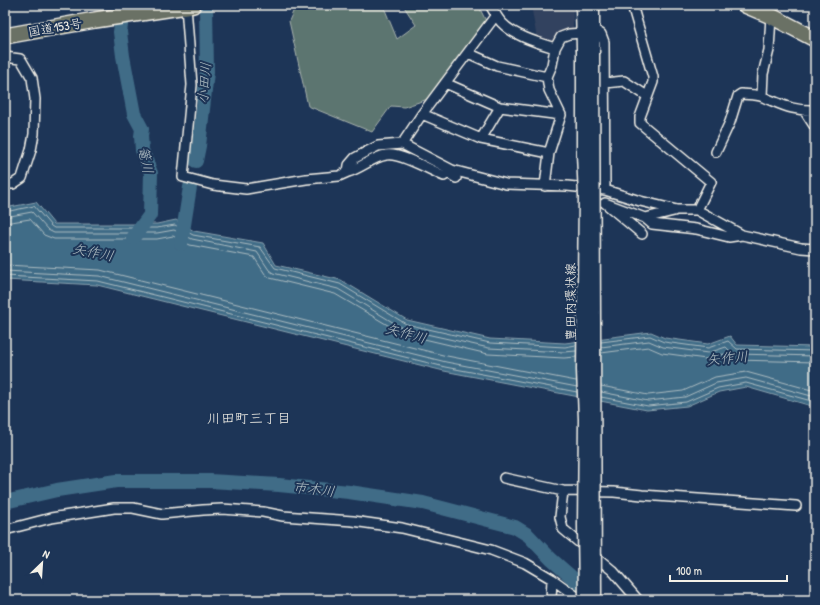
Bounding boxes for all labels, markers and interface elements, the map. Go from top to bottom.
street label: 国道153号 [26,13,84,41]
water label: 小田川 [192,61,215,105]
water label: 篭川 [134,144,159,176]
water label: 矢作川 [71,238,116,265]
street label: 豊田内環状線 [561,262,579,341]
water label: 矢作川 [383,318,429,347]
water label: 矢作川 [705,346,749,369]
district label: 川田町三丁目 [207,408,291,427]
water label: 市木川 [292,477,336,500]
north arrow [22,543,62,583]
text: N [41,546,52,562]
scale bar [670,557,787,583]
text: 100 m [676,562,702,579]

